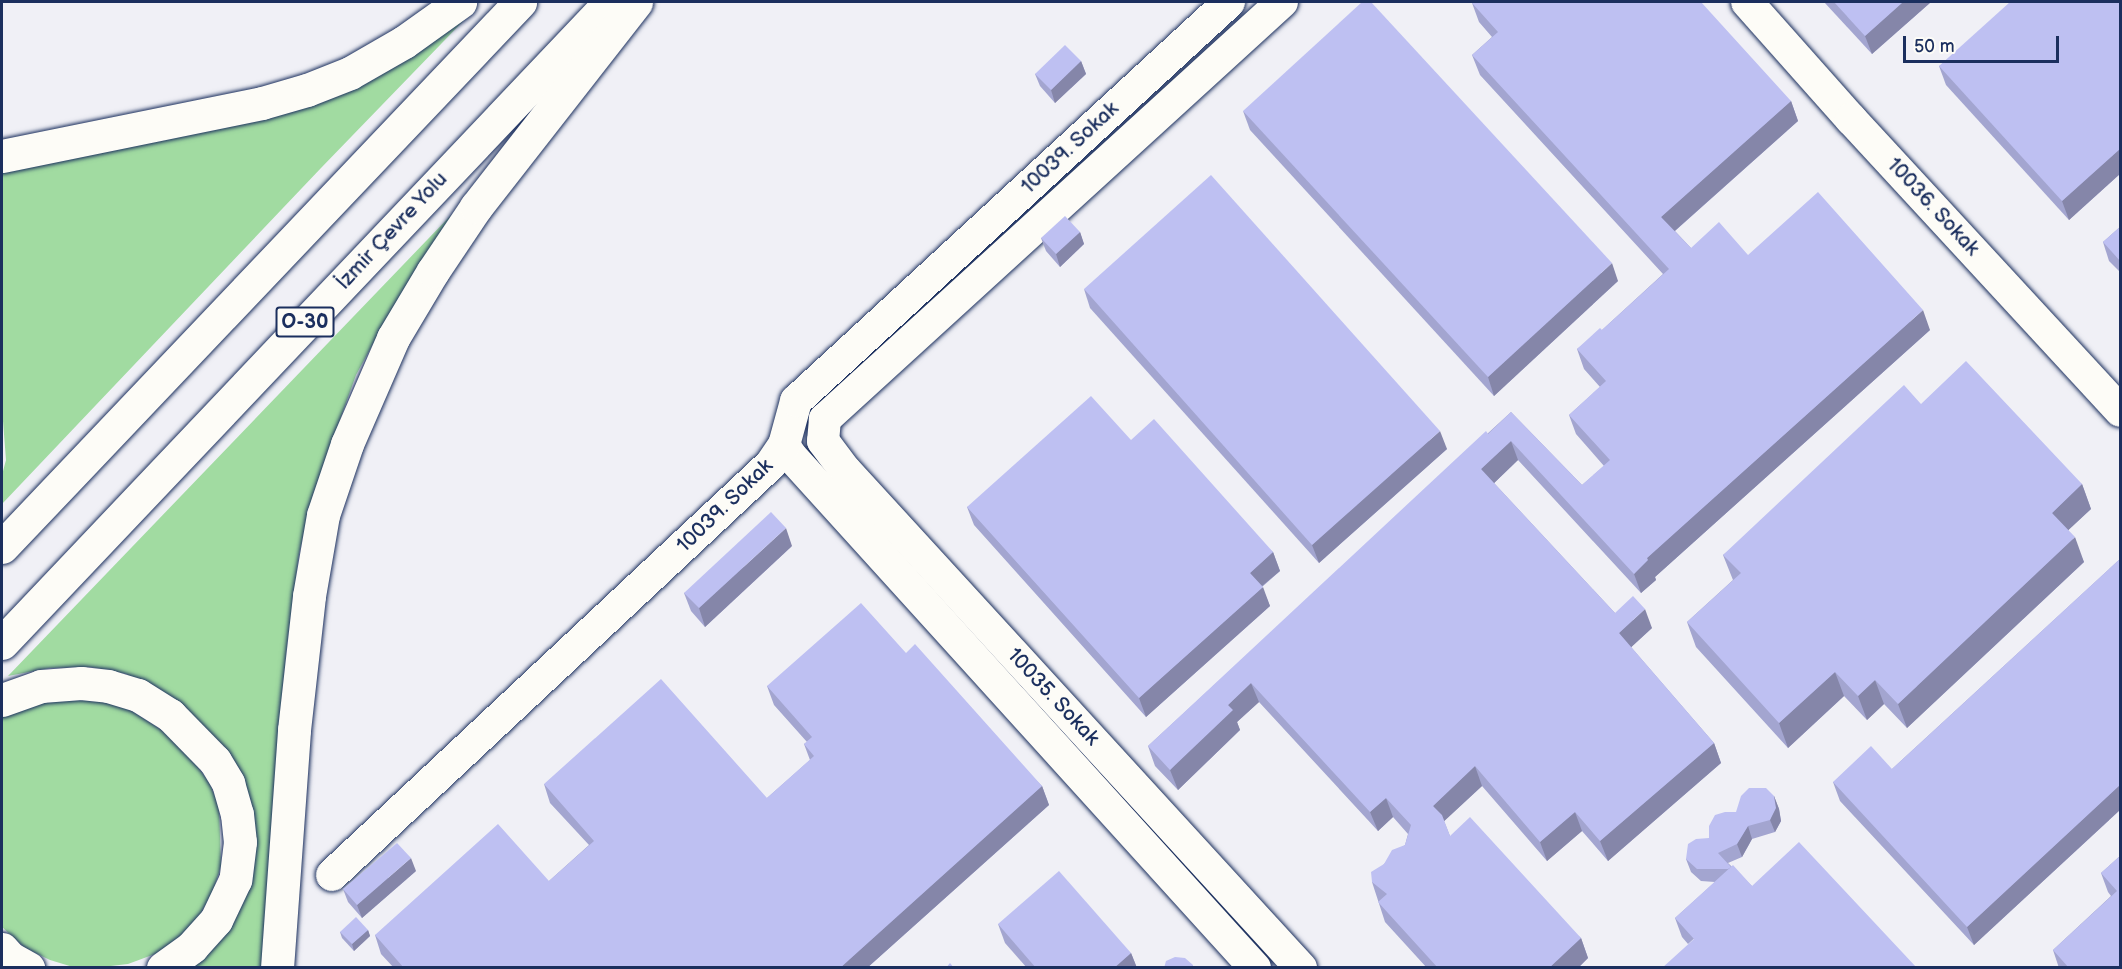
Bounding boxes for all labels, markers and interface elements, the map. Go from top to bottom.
scale bar [1906,24,2062,62]
text: 50 m [1914,36,1955,57]
street label: 10039. Sokak [1016,96,1124,200]
street label: 10036. Sokak [1881,153,1985,261]
street label: İzmir Çevre Yolu [331,166,453,296]
road number: O-30 [275,305,335,339]
street label: 10039. Sokak [672,454,778,558]
street label: 10035. Sokak [1001,643,1105,751]

